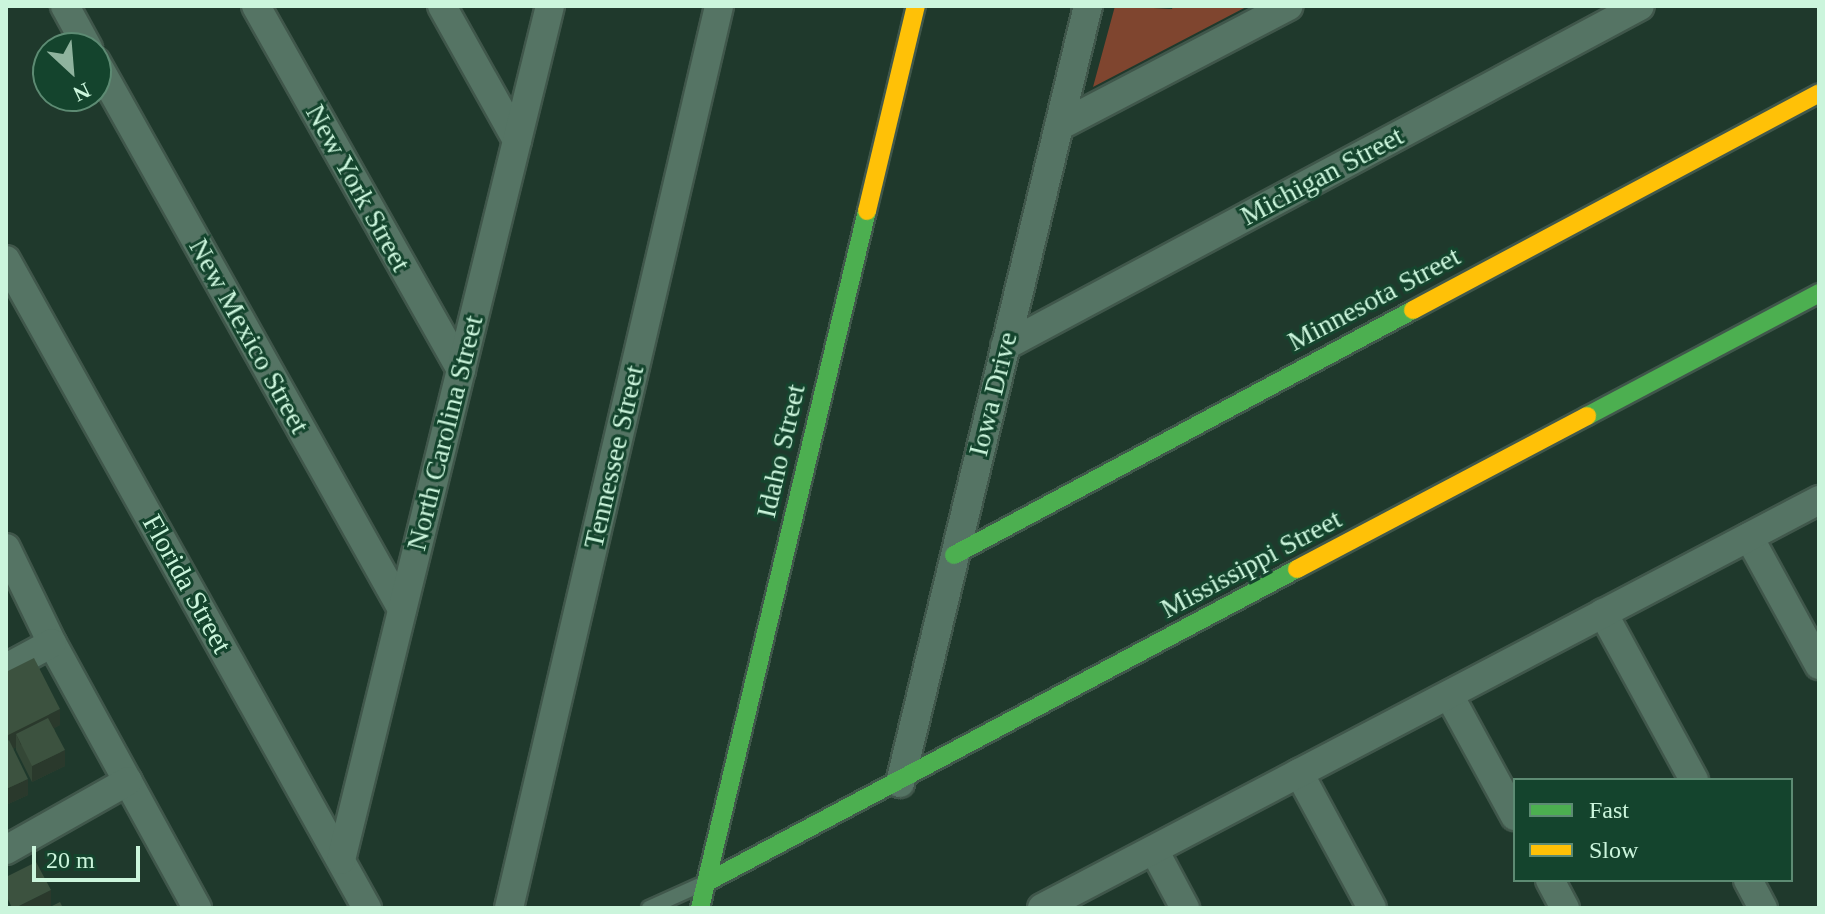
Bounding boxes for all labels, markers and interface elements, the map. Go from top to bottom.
north arrow [32,32,112,112]
text: N [69,78,94,107]
street label: New York Street [298,98,418,278]
street label: Michigan Street [1235,119,1409,233]
street label: New Mexico Street [182,233,316,439]
street label: Minnesota Street [1282,239,1466,359]
street label: North Carolina Street [400,312,490,554]
street label: Iowa Drive [961,328,1025,460]
street label: Tennessee Street [577,362,651,552]
street label: Idaho Street [749,381,813,521]
street label: Mississippi Street [1155,502,1347,626]
street label: Florida Street [135,509,239,659]
legend [1513,778,1793,882]
text: Fast [1589,797,1629,823]
scale bar [36,830,144,880]
text: Slow [1589,837,1638,863]
text: 20 m [46,847,95,873]

